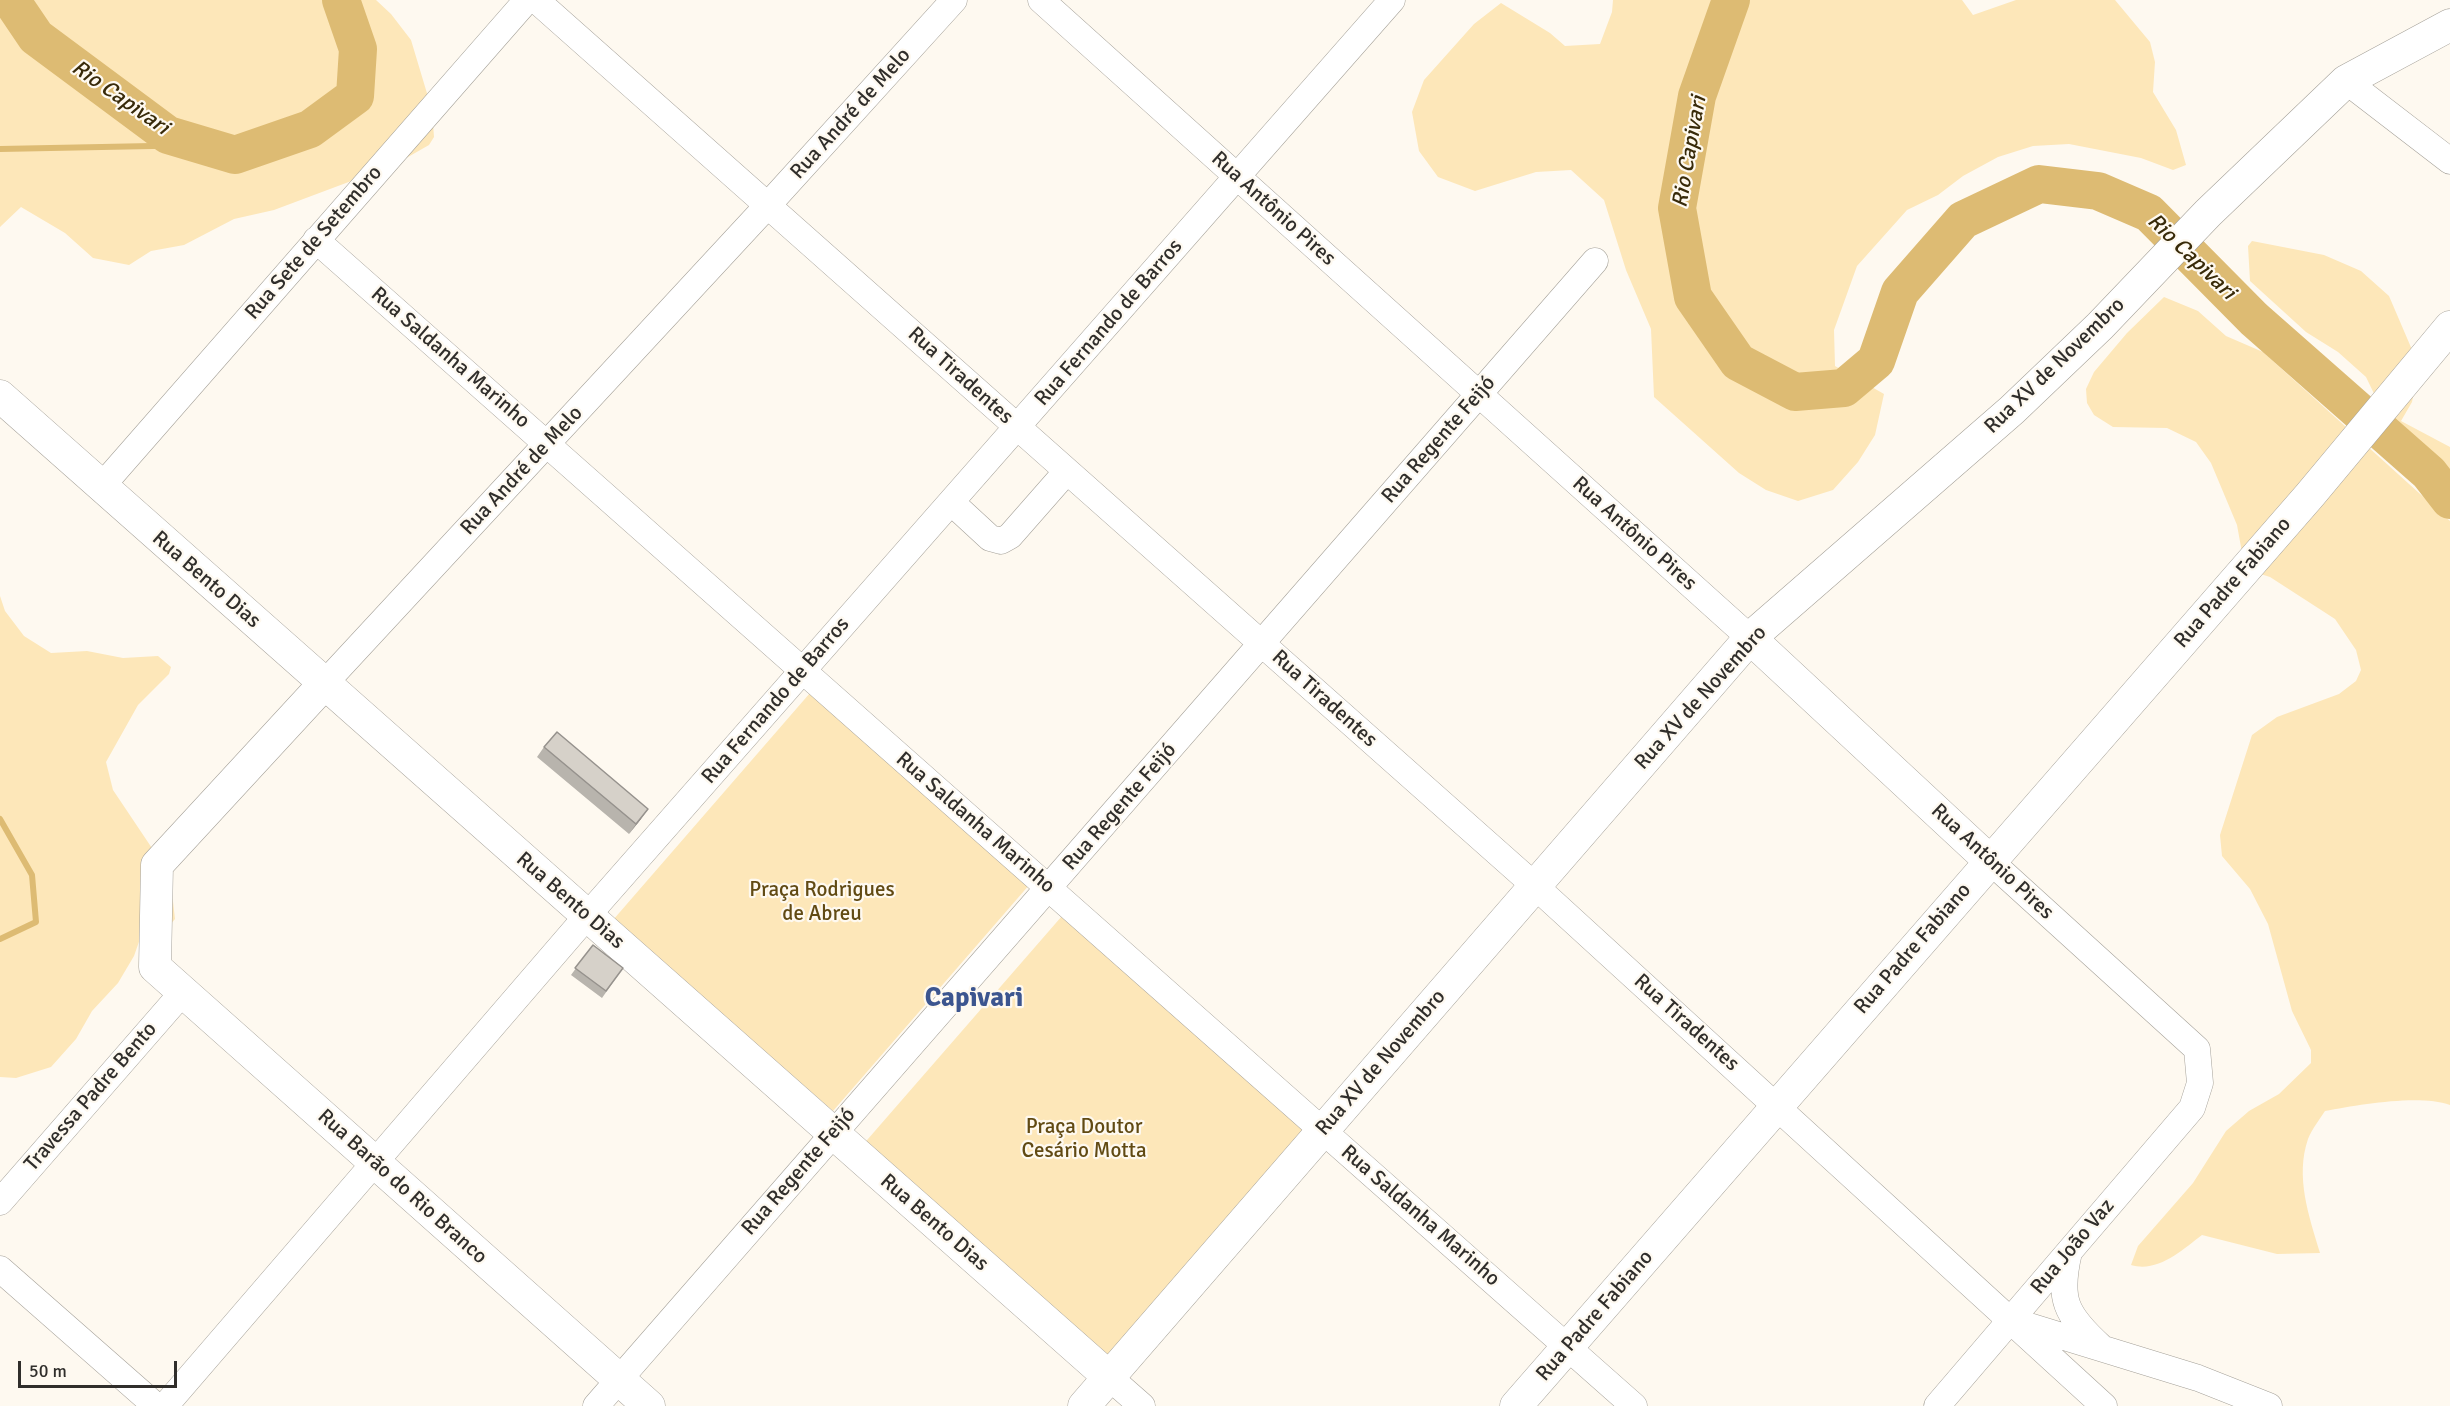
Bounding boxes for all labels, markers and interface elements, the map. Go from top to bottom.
street label: Rua André de Melo [786,43,916,185]
water label: Rio Capivari [66,55,174,141]
water label: Rio Capivari [1667,94,1713,210]
street label: Rua Antônio Pires [1206,147,1340,271]
street label: Rua Sete de Setembro [240,161,388,325]
water label: Rio Capivari [2141,208,2241,306]
street label: Rua Fernando de Barros [1030,235,1188,411]
street label: Rua Saldanha Marinho [365,282,535,434]
street label: Rua XV de Novembro [1980,293,2130,439]
street label: Rua Tiradentes [902,322,1018,430]
street label: Rua Regente Feijó [1377,371,1501,509]
street label: Rua André de Melo [456,401,588,541]
street label: Rua Antônio Pires [1567,472,1701,596]
street label: Rua Padre Fabiano [2169,512,2297,654]
street label: Rua Bento Dias [147,526,265,634]
street label: Rua Fernando de Barros [697,613,855,789]
street label: Rua XV de Novembro [1630,621,1772,775]
street label: Rua Tiradentes [1266,645,1382,753]
street label: Rua Regente Feijó [1058,738,1182,876]
street label: Rua Saldanha Marinho [890,747,1060,899]
street label: Rua Antônio Pires [1925,799,2059,925]
street label: Rua Bento Dias [511,847,629,955]
park label: Praça Rodrigues de Abreu [749,877,895,927]
street label: Rua Padre Fabiano [1849,878,1977,1020]
street label: Rua Tiradentes [1628,969,1744,1077]
district label: Capivari [925,983,1023,1015]
street label: Rua XV de Novembro [1311,985,1451,1141]
street label: Travessa Padre Bento [19,1017,163,1177]
street label: Rua Regente Feijó [737,1103,861,1241]
street label: Rua Barão do Rio Branco [312,1104,492,1270]
park label: Praça Doutor Cesário Motta [1021,1114,1147,1164]
street label: Rua Saldanha Marinho [1335,1140,1505,1292]
street label: Rua Bento Dias [875,1169,993,1277]
street label: Rua João Vaz [2026,1194,2120,1300]
street label: Rua Padre Fabiano [1531,1245,1659,1387]
scale bar [21,1349,180,1387]
text: 50 m [29,1360,67,1382]

